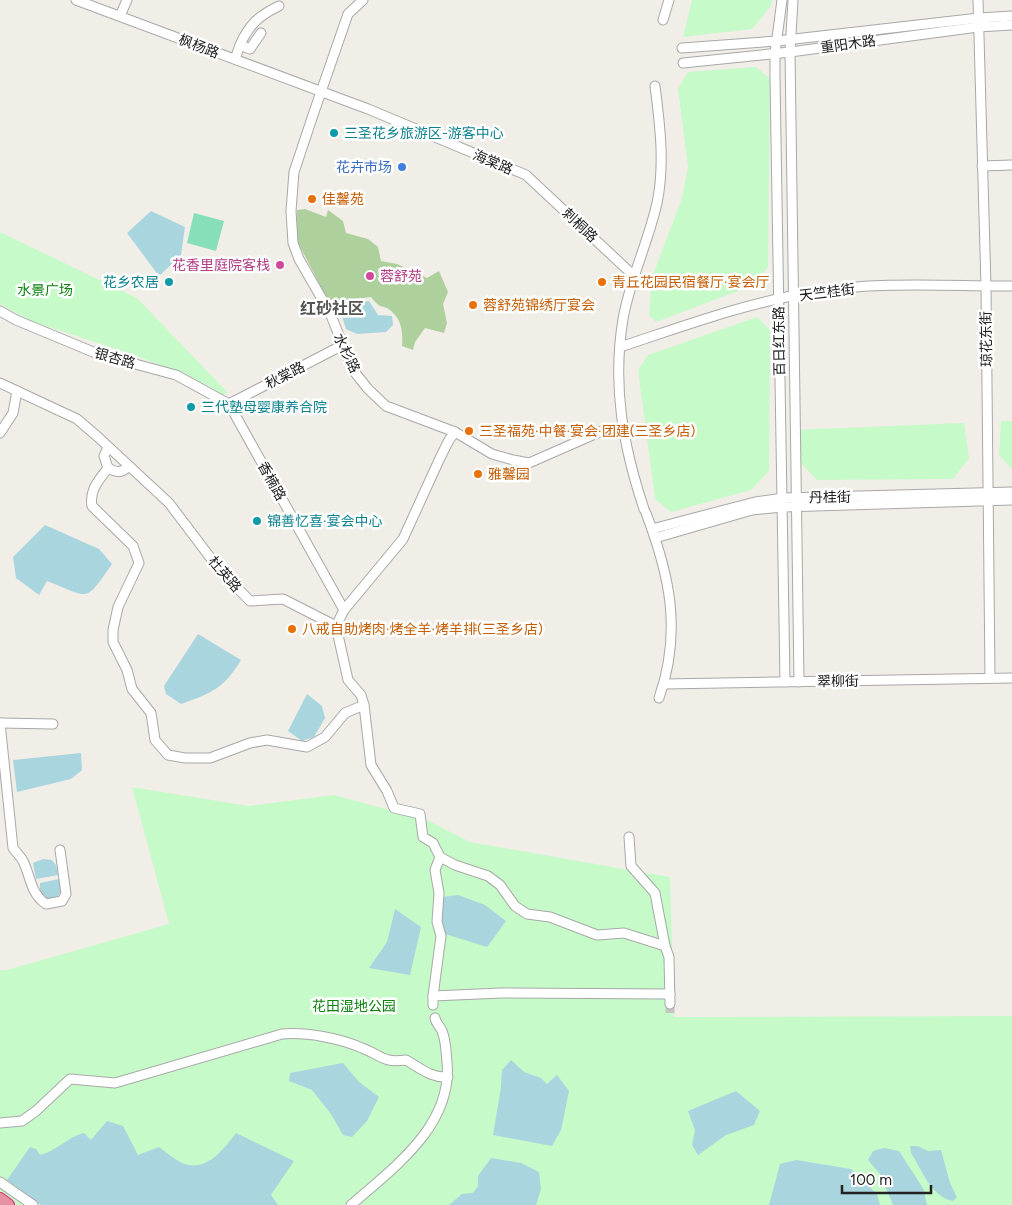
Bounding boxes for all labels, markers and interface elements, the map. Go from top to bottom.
street label: 枫杨路 [176,31,221,62]
street label: 重阳木路 [819,32,877,57]
place label: 三圣花乡旅游区-游客中心 [344,125,504,142]
marker: 三圣花乡旅游区-游客中心 [328,127,340,139]
street label: 海棠路 [470,146,515,178]
place label: 花卉市场 [336,159,392,176]
marker: 花卉市场 [396,161,408,173]
place label: 佳馨苑 [322,191,364,208]
marker: 佳馨苑 [306,193,318,205]
street label: 刺桐路 [559,205,601,246]
place label: 花香里庭院客栈 [172,257,270,274]
marker: 花香里庭院客栈 [274,259,286,271]
place label: 蓉舒苑 [380,268,422,285]
marker: 蓉舒苑 [364,270,376,282]
place label: 花乡农居 [103,274,159,291]
place label: 青丘花园民宿餐厅·宴会厅 [612,274,770,291]
marker: 花乡农居 [163,276,175,288]
marker: 青丘花园民宿餐厅·宴会厅 [596,276,608,288]
street label: 天竺桂街 [798,281,856,304]
park label: 水景广场 [17,282,73,299]
place label: 蓉舒苑锦绣厅宴会 [483,297,595,314]
district label: 红砂社区 [300,299,364,318]
marker: 蓉舒苑锦绣厅宴会 [467,299,479,311]
street label: 百日红东路 [770,306,789,376]
street label: 琼花东街 [978,311,995,367]
street label: 水杉路 [330,331,363,376]
street label: 银杏路 [92,345,137,372]
street label: 秋棠路 [263,358,308,393]
place label: 三代塾母婴康养合院 [201,399,327,416]
marker: 三代塾母婴康养合院 [185,401,197,413]
place label: 三圣福苑·中餐·宴会·团建(三圣乡店) [479,423,696,440]
marker: 三圣福苑·中餐·宴会·团建(三圣乡店) [463,425,475,437]
street label: 香楠路 [254,459,289,504]
place label: 雅馨园 [488,466,530,483]
marker: 雅馨园 [472,468,484,480]
street label: 丹桂街 [809,489,851,506]
place label: 锦善忆喜·宴会中心 [267,513,383,530]
marker: 锦善忆喜·宴会中心 [251,515,263,527]
street label: 杜英路 [204,553,245,596]
place label: 八戒自助烤肉·烤全羊·烤羊排(三圣乡店) [302,621,543,638]
marker: 八戒自助烤肉·烤全羊·烤羊排(三圣乡店) [286,623,298,635]
street label: 翠柳街 [817,673,859,690]
park label: 花田湿地公园 [312,998,396,1015]
scale bar [842,1162,931,1194]
text: 100 m [850,1171,892,1189]

